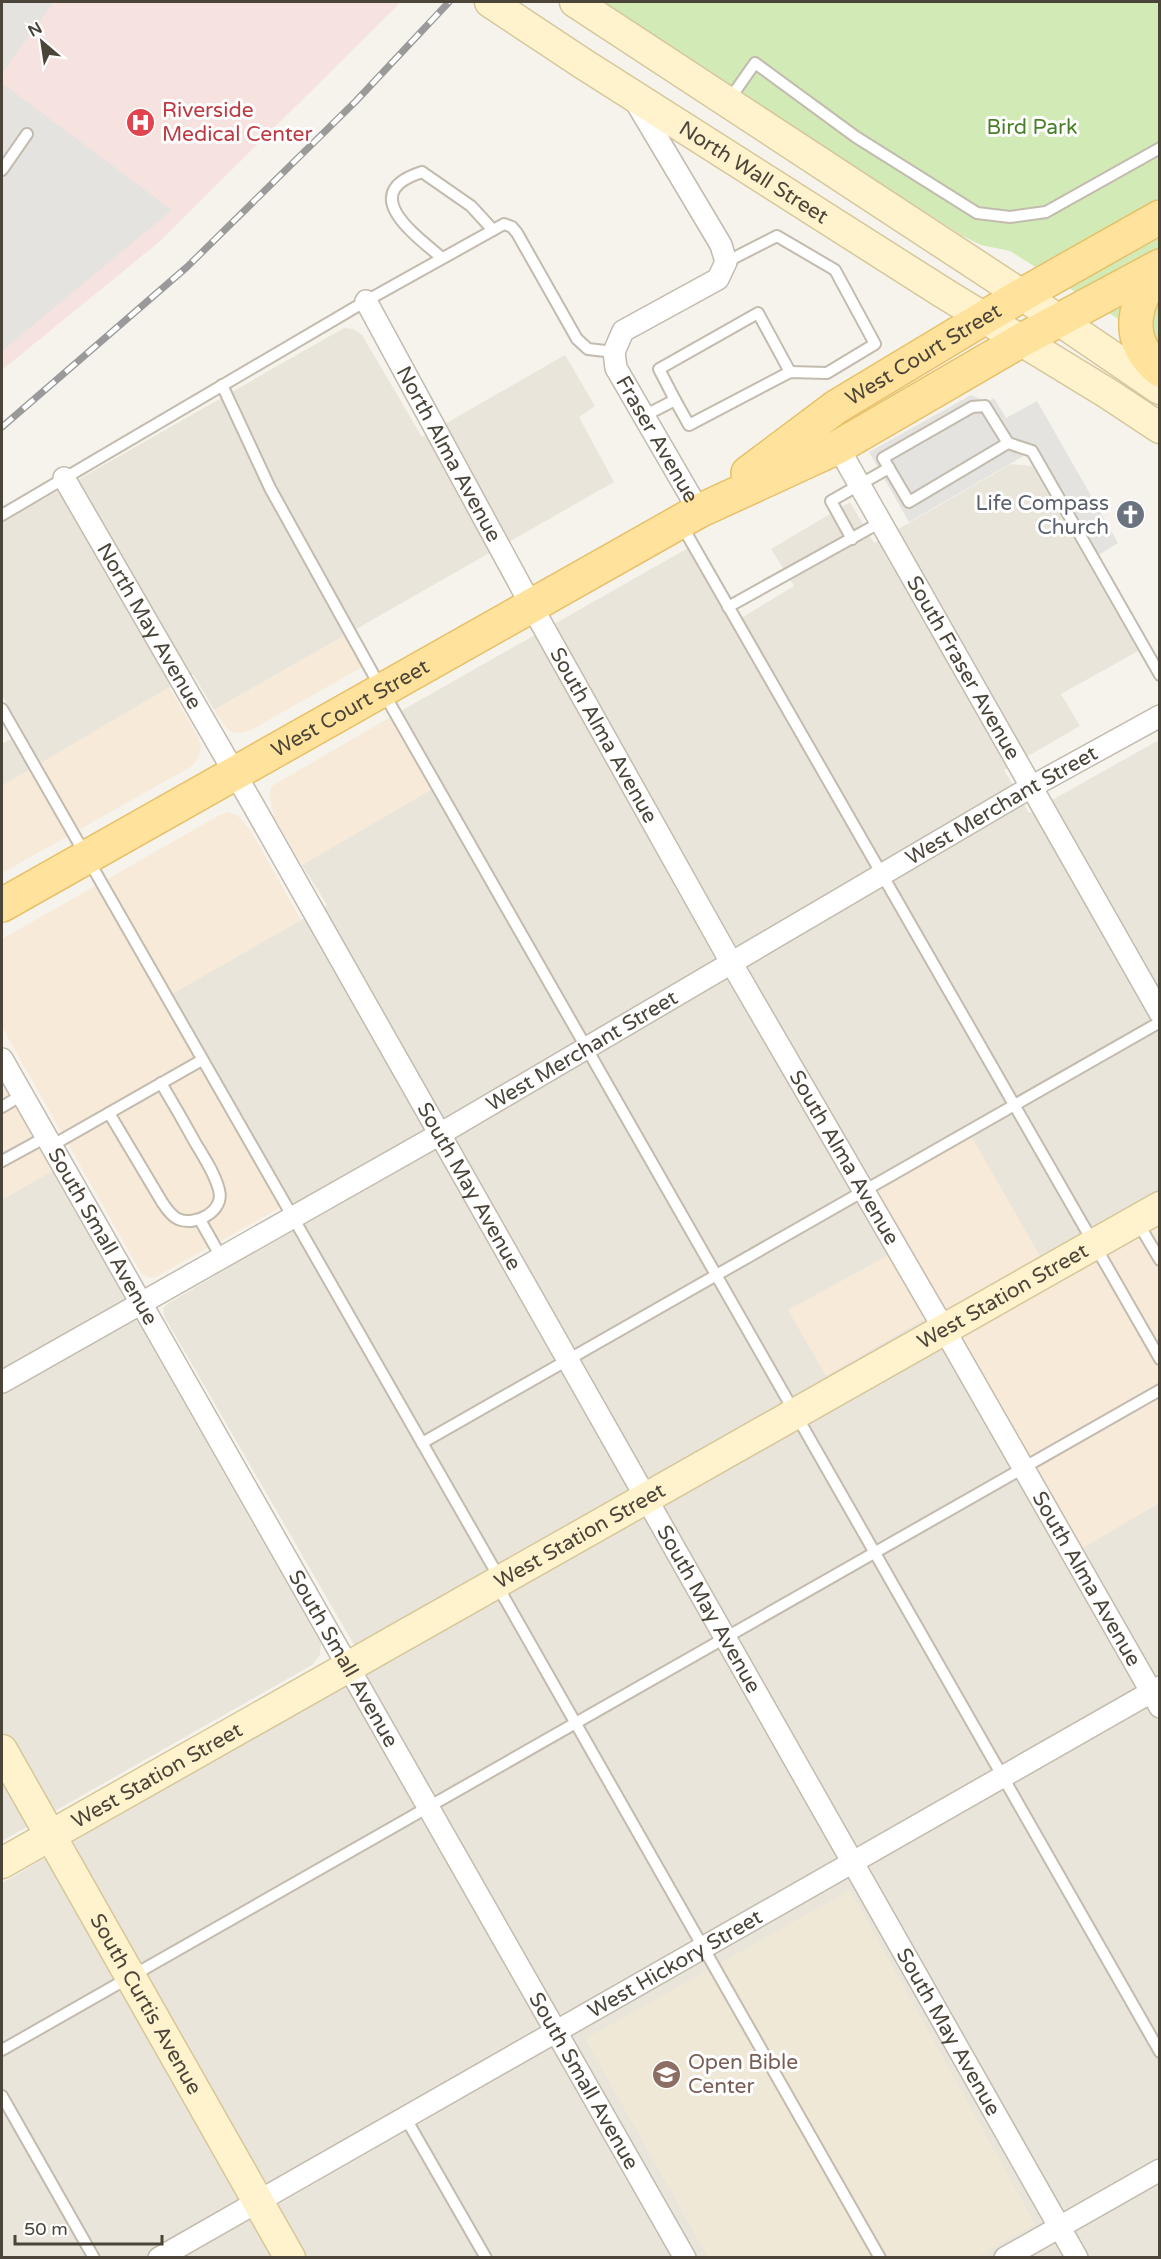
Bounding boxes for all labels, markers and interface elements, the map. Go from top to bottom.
north arrow [12,12,72,72]
text: N [25,18,46,42]
place label: Riverside Medical Center [162,98,313,147]
hospital icon: Riverside Medical Center [125,106,157,138]
park label: Bird Park [987,115,1077,140]
street label: North Wall Street [675,116,833,229]
street label: West Court Street [841,298,1006,411]
street label: North Alma Avenue [391,362,507,546]
street label: Fraser Avenue [611,371,704,507]
place label: Life Compass Church [975,491,1109,540]
church icon: Life Compass Church [1114,499,1146,531]
street label: North May Avenue [92,539,207,714]
street label: South Fraser Avenue [901,571,1026,764]
street label: South Alma Avenue [545,643,663,827]
street label: West Court Street [267,654,433,763]
street label: West Merchant Street [901,740,1102,870]
street label: West Merchant Street [482,985,682,1116]
street label: South Alma Avenue [784,1066,905,1249]
street label: South May Avenue [412,1098,527,1275]
street label: South Small Avenue [43,1143,163,1329]
street label: West Station Street [913,1238,1092,1354]
street label: West Station Street [490,1477,669,1594]
street label: South Alma Avenue [1027,1487,1147,1671]
street label: South May Avenue [652,1521,766,1697]
street label: South Small Avenue [283,1566,404,1752]
street label: West Station Street [67,1717,247,1833]
street label: West Hickory Street [583,1904,767,2023]
street label: South Curtis Avenue [85,1909,207,2099]
street label: South May Avenue [891,1944,1006,2120]
street label: South Small Avenue [524,1988,644,2174]
place label: Open Bible Center [688,2050,798,2099]
school or university icon: Open Bible Center [651,2058,683,2090]
scale bar [15,2208,162,2246]
text: 50 m [24,2218,68,2240]

